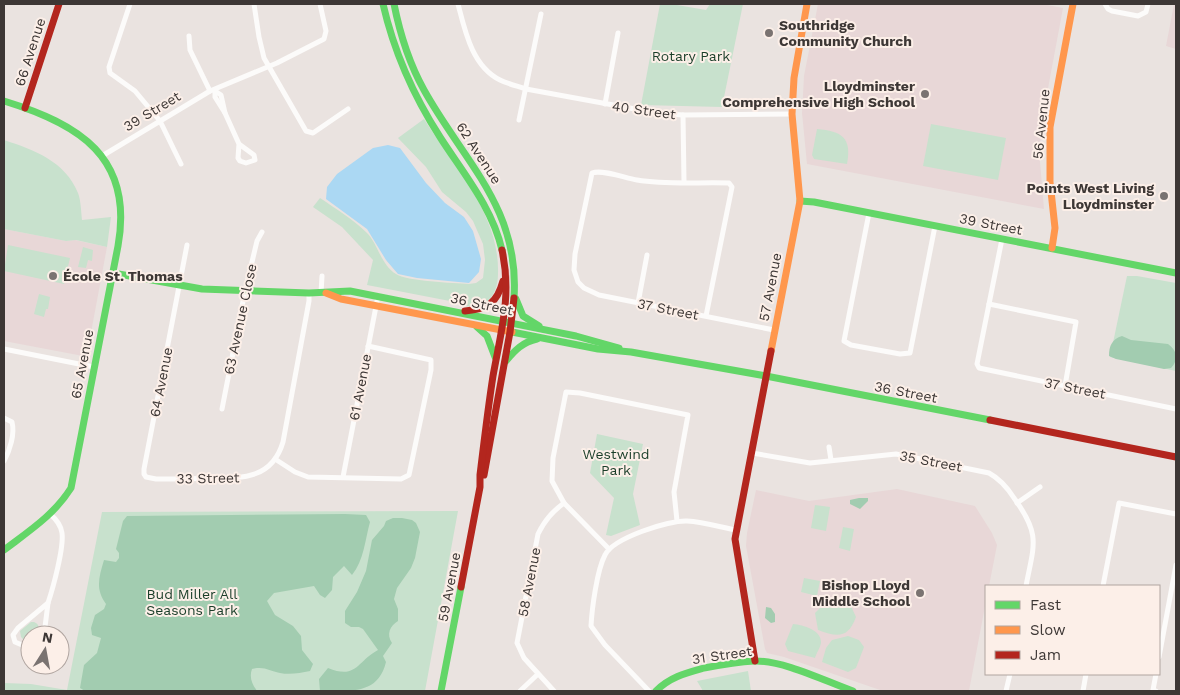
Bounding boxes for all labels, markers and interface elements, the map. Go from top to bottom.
street label: 66 Avenue [11,16,49,88]
place label: Southridge Community Church [779,17,912,49]
marker: Southridge Community Church [763,27,775,39]
park label: Rotary Park [652,48,730,64]
place label: Lloydminster Comprehensive High School [722,78,915,110]
street label: 39 Street [121,88,184,134]
marker: Lloydminster Comprehensive High School [919,88,931,100]
street label: 56 Avenue [1029,88,1053,160]
street label: 40 Street [611,98,677,122]
street label: 62 Avenue [453,119,505,187]
place label: Points West Living Lloydminster [1027,180,1154,212]
marker: Points West Living Lloydminster [1158,190,1170,202]
street label: 39 Street [958,210,1024,238]
street label: 57 Avenue [756,251,784,323]
street label: 63 Avenue Close [220,262,260,376]
place label: École St. Thomas [63,268,183,284]
marker: École St. Thomas [47,270,59,282]
street label: 36 Street [449,290,515,318]
street label: 37 Street [636,295,700,323]
street label: 65 Avenue [67,328,97,400]
street label: 64 Avenue [146,346,176,418]
street label: 61 Avenue [346,352,374,422]
street label: 37 Street [1043,374,1107,402]
street label: 36 Street [873,378,939,406]
park label: Westwind Park [582,446,650,478]
street label: 35 Street [898,447,964,475]
street label: 33 Street [176,469,240,487]
street label: 58 Avenue [514,546,544,618]
street label: 59 Avenue [434,551,464,623]
place label: Bishop Lloyd Middle School [812,577,910,609]
legend [985,585,1160,675]
park label: Bud Miller All Seasons Park [146,586,238,618]
marker: Bishop Lloyd Middle School [914,587,926,599]
text: Fast [1030,596,1062,614]
text: Slow [1030,621,1066,639]
north arrow [20,625,70,675]
text: N [41,628,54,646]
street label: 31 Street [691,643,753,667]
text: Jam [1030,646,1061,664]

